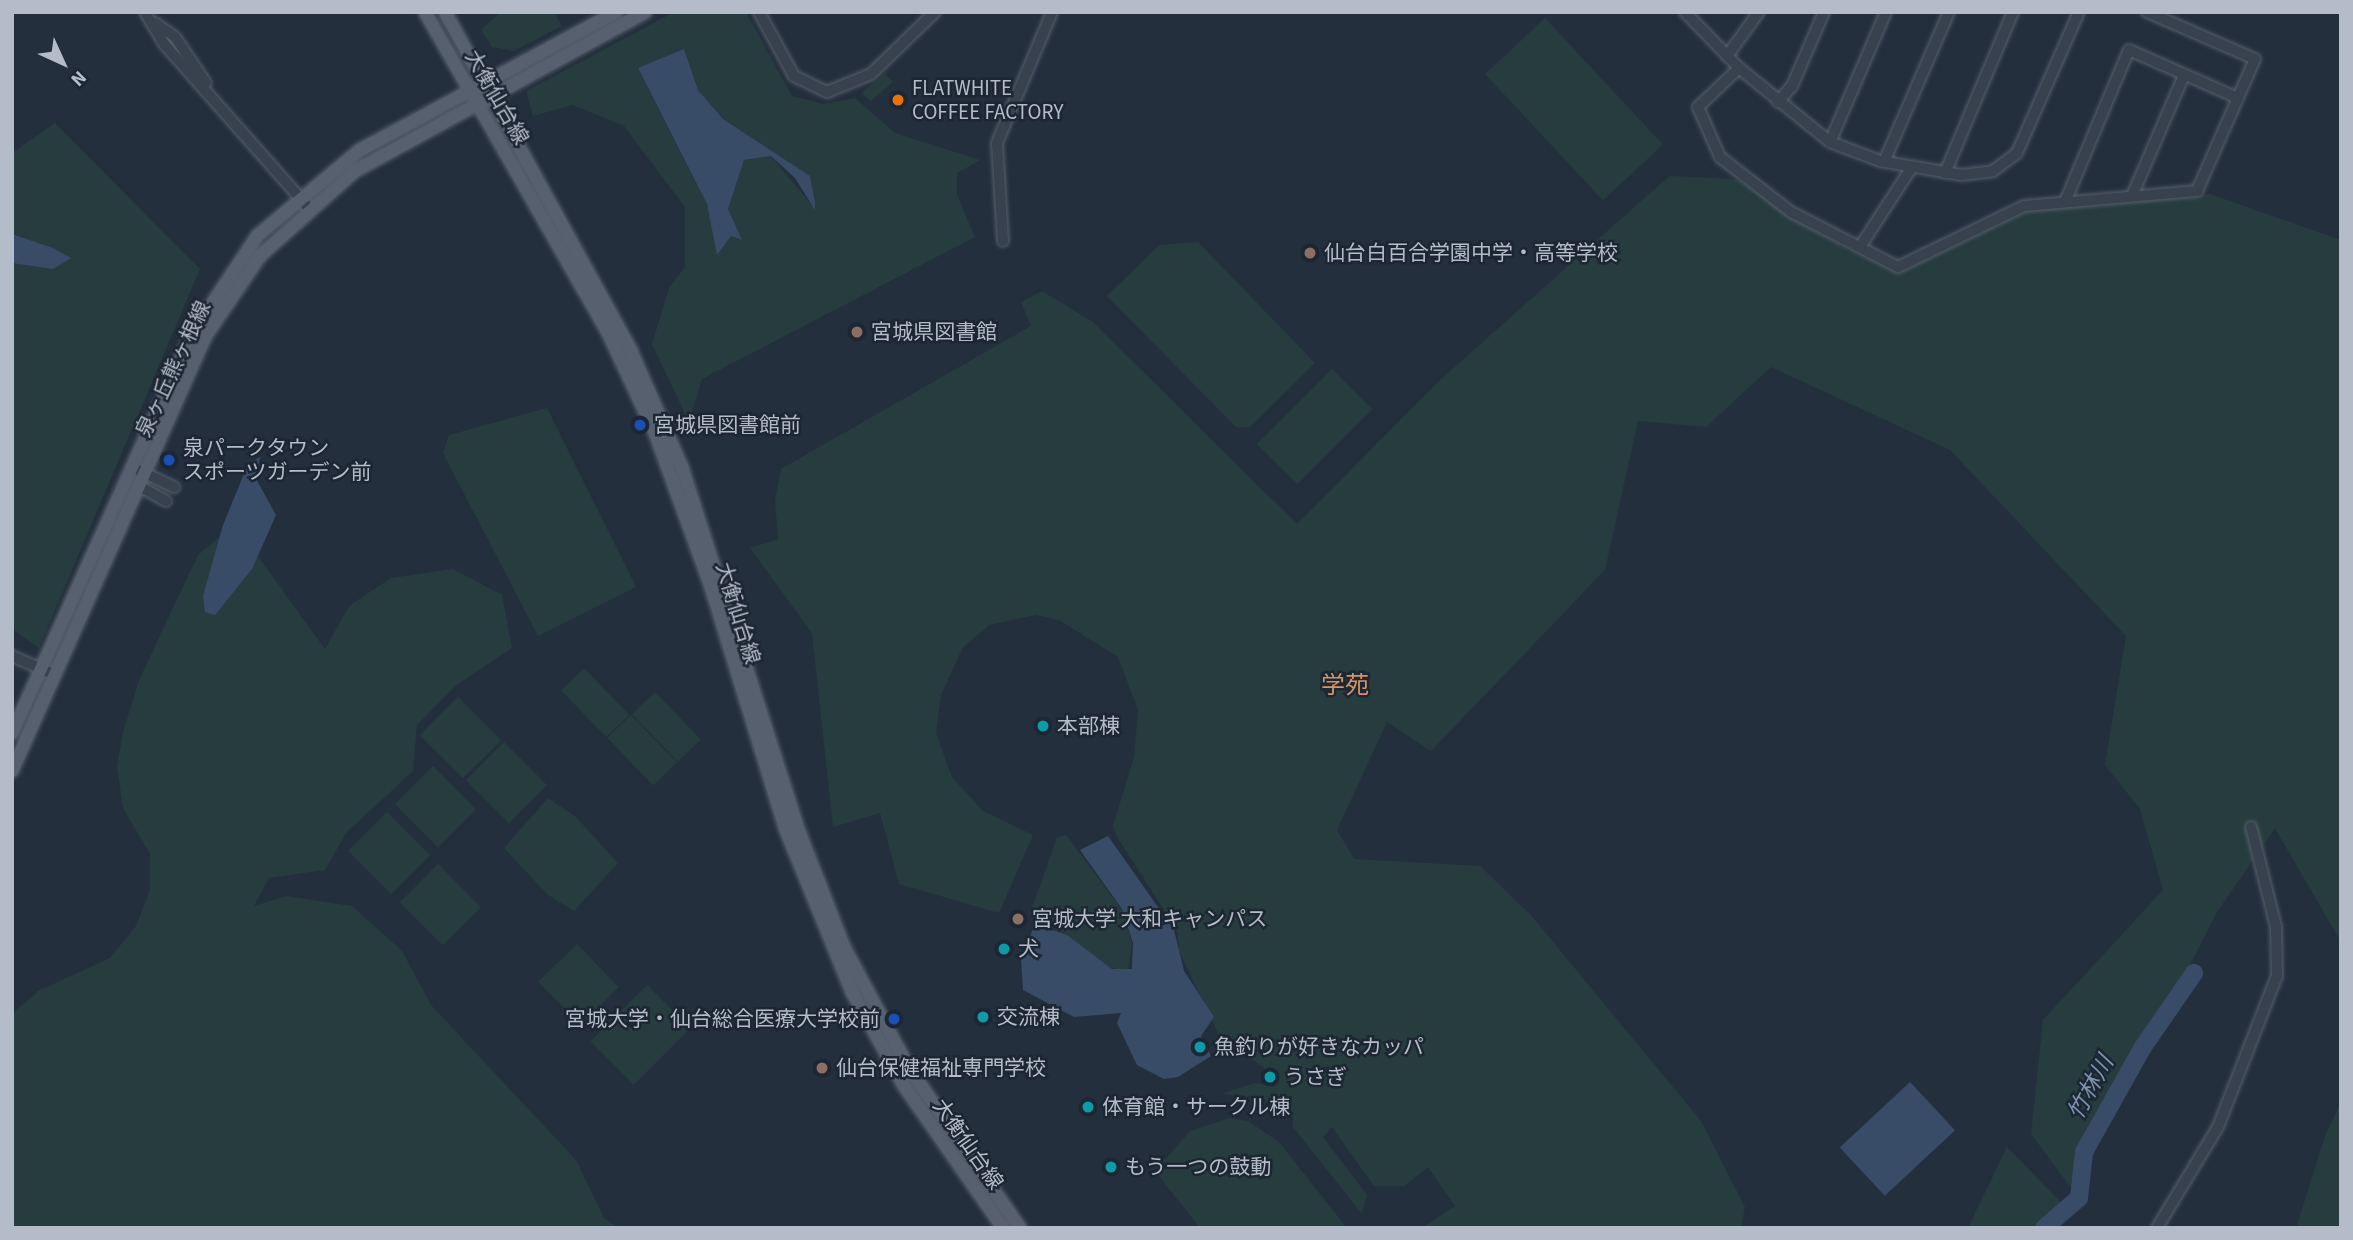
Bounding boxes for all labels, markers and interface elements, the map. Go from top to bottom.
north arrow [28,28,98,98]
street label: 大衡仙台線 [460,45,534,149]
text: N [64,64,92,92]
place label: FLATWHITE COFFEE FACTORY [912,75,1063,125]
marker: FLATWHITE COFFEE FACTORY [890,92,906,108]
place label: 仙台白百合学園中学・高等学校 [1324,240,1618,266]
marker: 仙台白百合学園中学・高等学校 [1302,245,1318,261]
street label: 泉ヶ丘熊ヶ根線 [131,297,215,441]
place label: 宮城県図書館 [871,319,997,345]
marker: 宮城県図書館 [849,324,865,340]
place label: 宮城県図書館前 [654,412,801,438]
marker: 宮城県図書館前 [632,417,648,433]
place label: 泉パークタウン スポーツガーデン前 [183,435,372,485]
marker: 泉パークタウン スポーツガーデン前 [161,452,177,468]
street label: 大衡仙台線 [711,559,765,667]
district label: 学苑 [1321,672,1369,700]
place label: 本部棟 [1057,713,1120,739]
marker: 本部棟 [1035,718,1051,734]
place label: 宮城大学 大和キャンパス [1032,906,1267,932]
marker: 宮城大学 大和キャンパス [1010,911,1026,927]
place label: 犬 [1018,936,1039,962]
marker: 犬 [996,941,1012,957]
place label: 交流棟 [997,1004,1060,1030]
place label: 宮城大学・仙台総合医療大学校前 [565,1006,880,1032]
marker: 交流棟 [975,1009,991,1025]
marker: 宮城大学・仙台総合医療大学校前 [886,1011,902,1027]
place label: 魚釣りが好きなカッパ [1214,1034,1424,1060]
marker: 魚釣りが好きなカッパ [1192,1039,1208,1055]
water label: 竹林川 [2062,1051,2120,1125]
place label: 仙台保健福祉専門学校 [836,1055,1046,1081]
marker: 仙台保健福祉専門学校 [814,1060,830,1076]
place label: うさぎ [1284,1064,1347,1090]
marker: うさぎ [1262,1069,1278,1085]
street label: 大衡仙台線 [928,1094,1008,1194]
place label: 体育館・サークル棟 [1102,1094,1291,1120]
marker: 体育館・サークル棟 [1080,1099,1096,1115]
place label: もう一つの鼓動 [1125,1154,1272,1180]
marker: もう一つの鼓動 [1103,1159,1119,1175]

